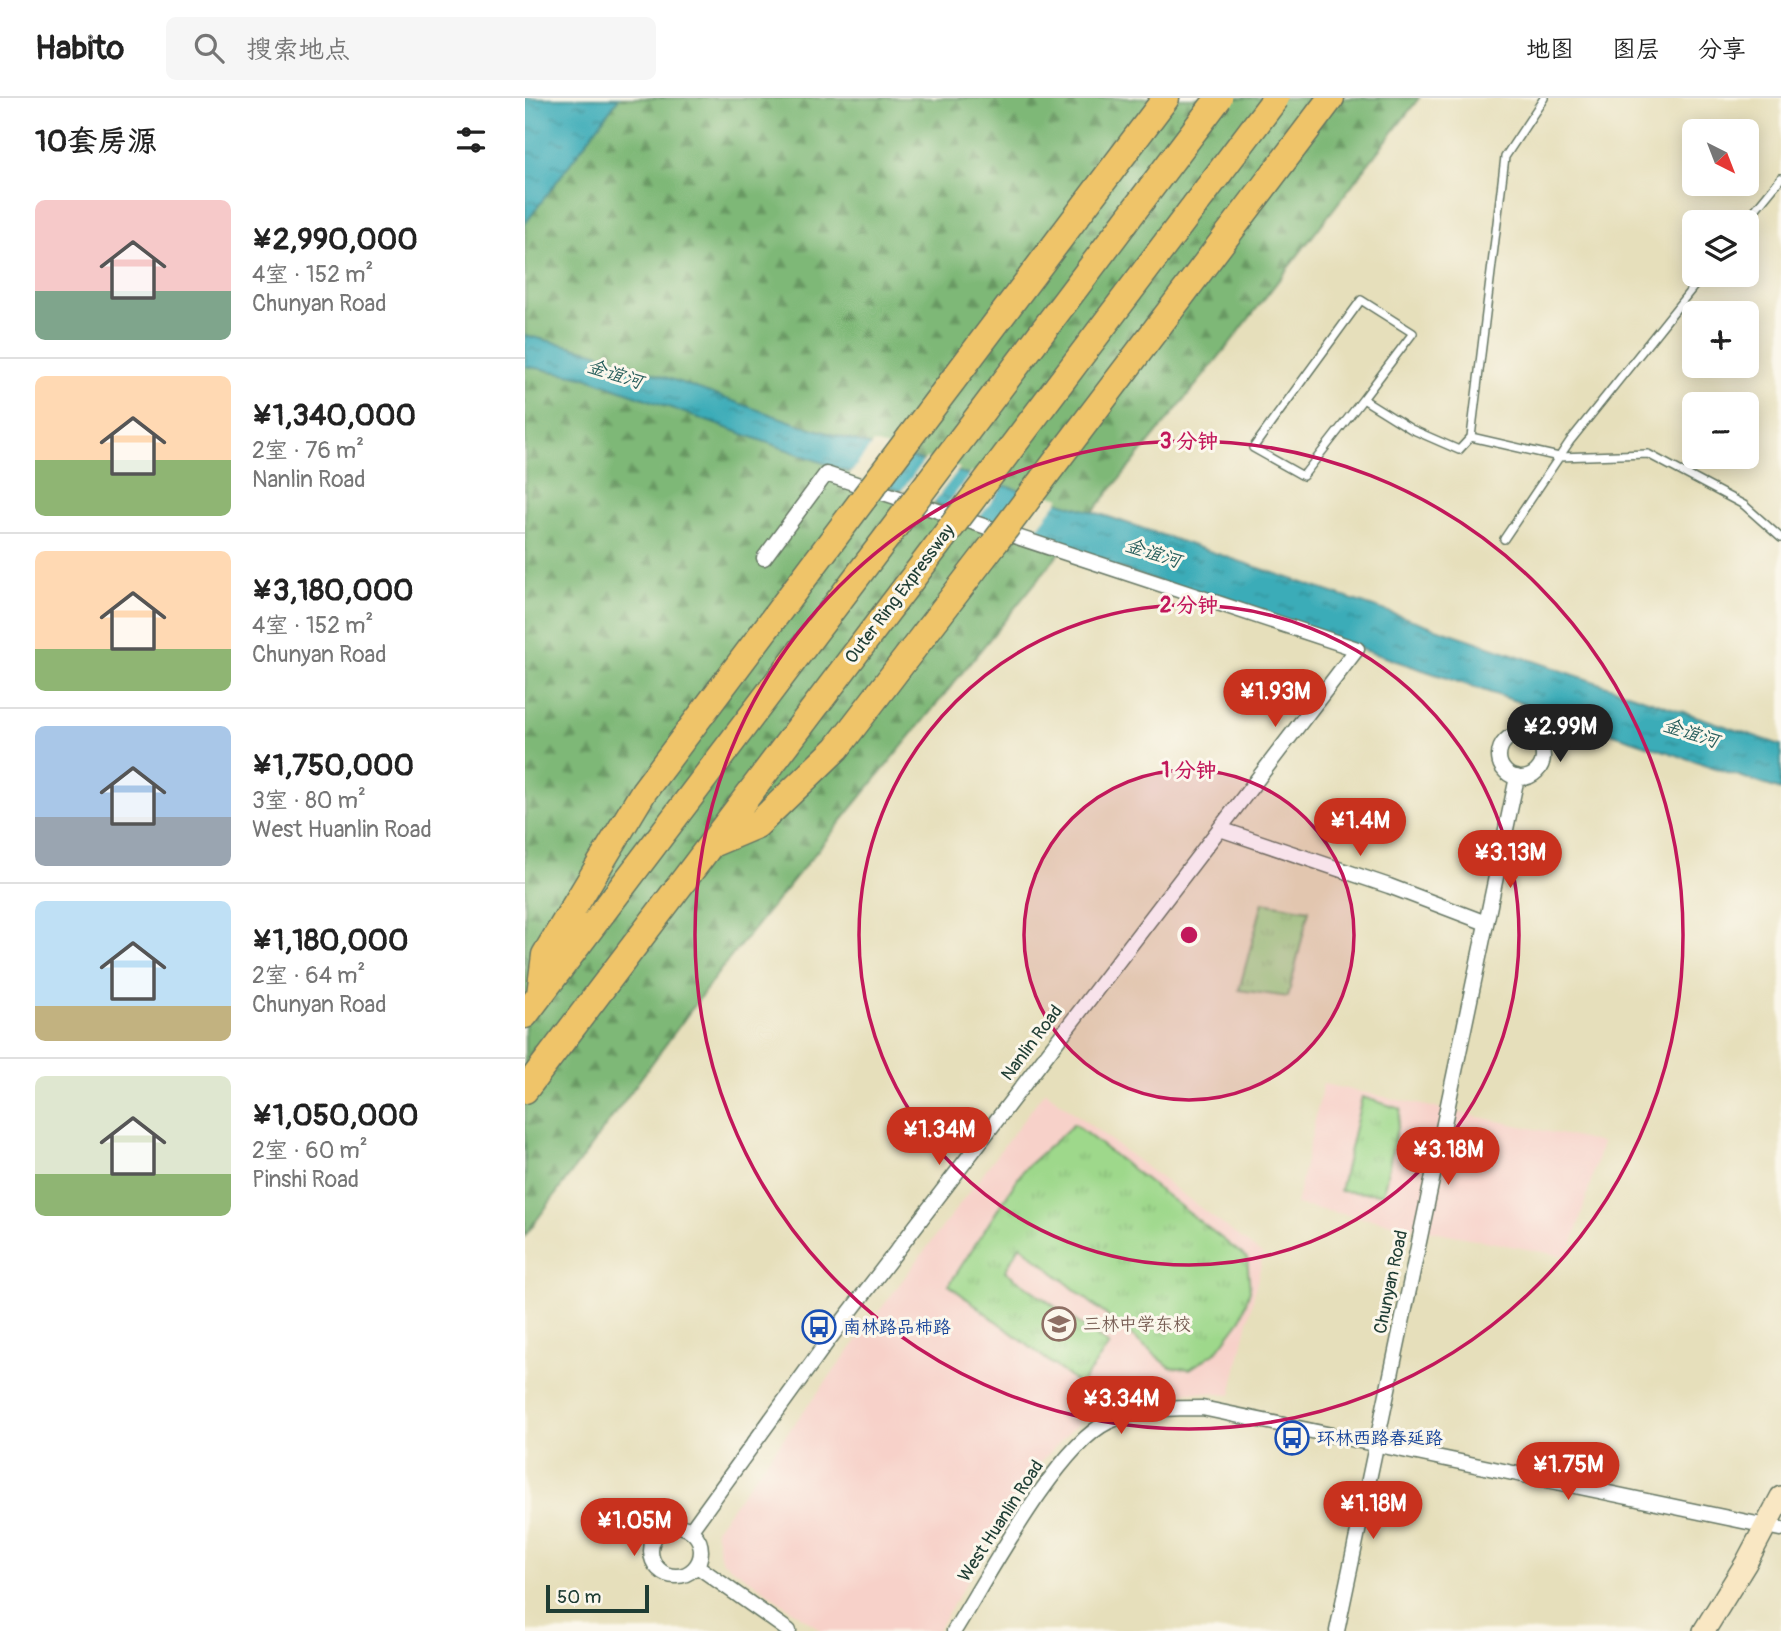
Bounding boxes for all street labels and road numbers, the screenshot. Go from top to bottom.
street label: Outer Ring Expressway [840,519,960,668]
street label: Nanlin Road [996,1001,1068,1085]
street label: Chunyan Road [1369,1228,1413,1336]
street label: West Huanlin Road [953,1456,1049,1586]

